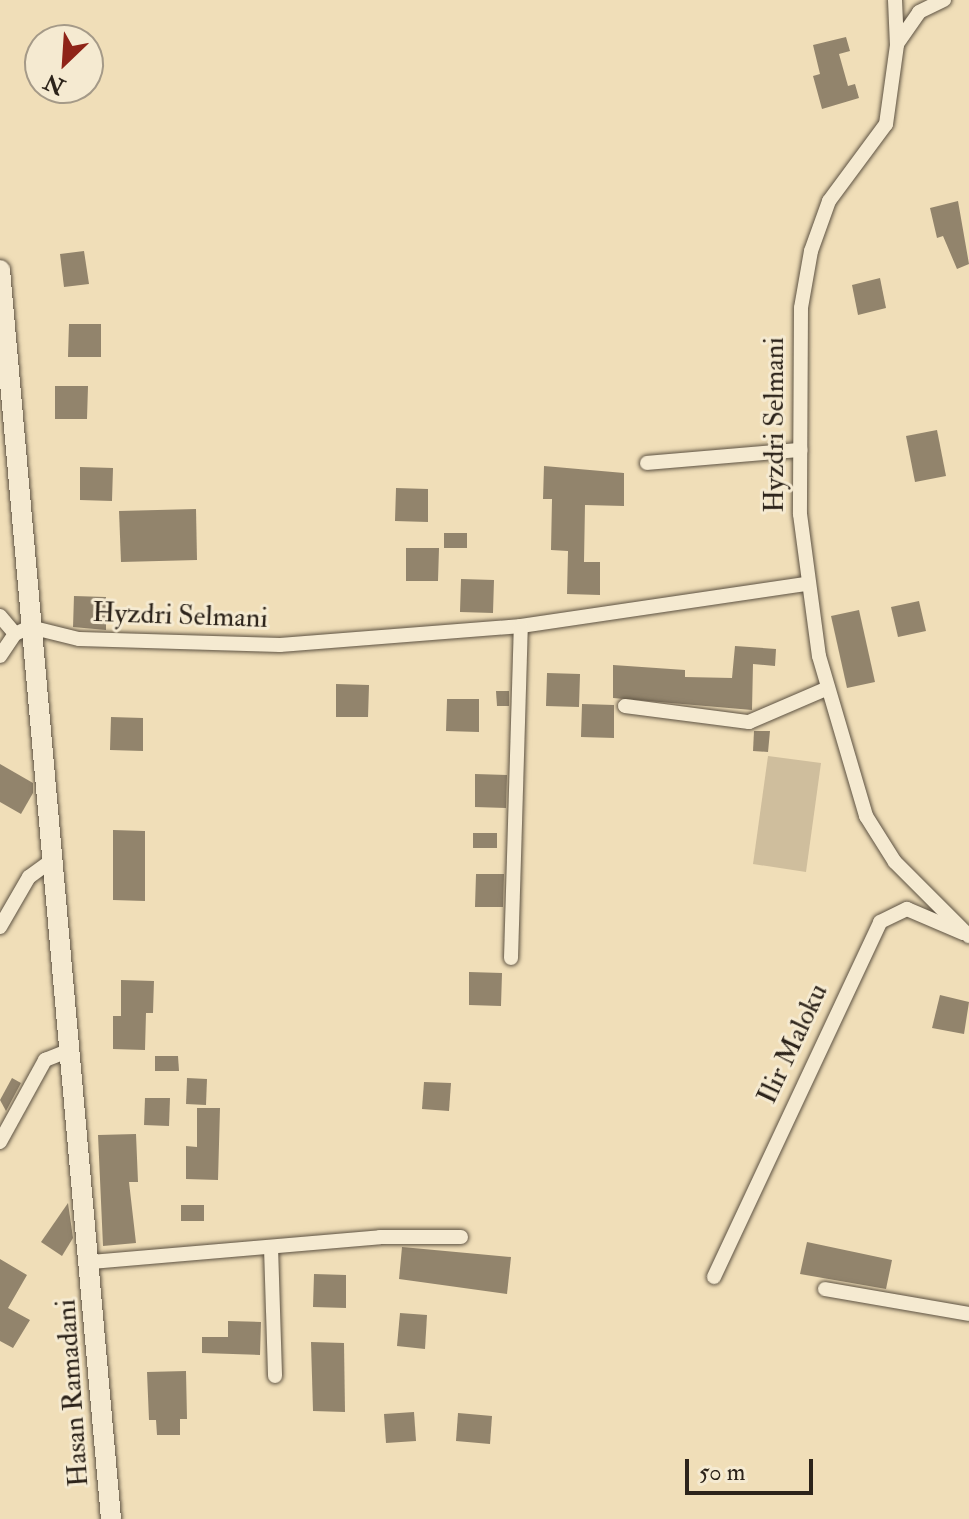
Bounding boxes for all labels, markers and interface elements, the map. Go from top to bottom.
north arrow [24,24,104,104]
text: N [40,67,70,101]
street label: Hyzdri Selmani [758,337,792,513]
street label: Hyzdri Selmani [92,596,268,636]
street label: Ilir Maloku [751,979,835,1109]
street label: Hasan Ramadani [50,1298,96,1488]
scale bar [689,1443,817,1493]
text: 50 m [699,1457,745,1488]

